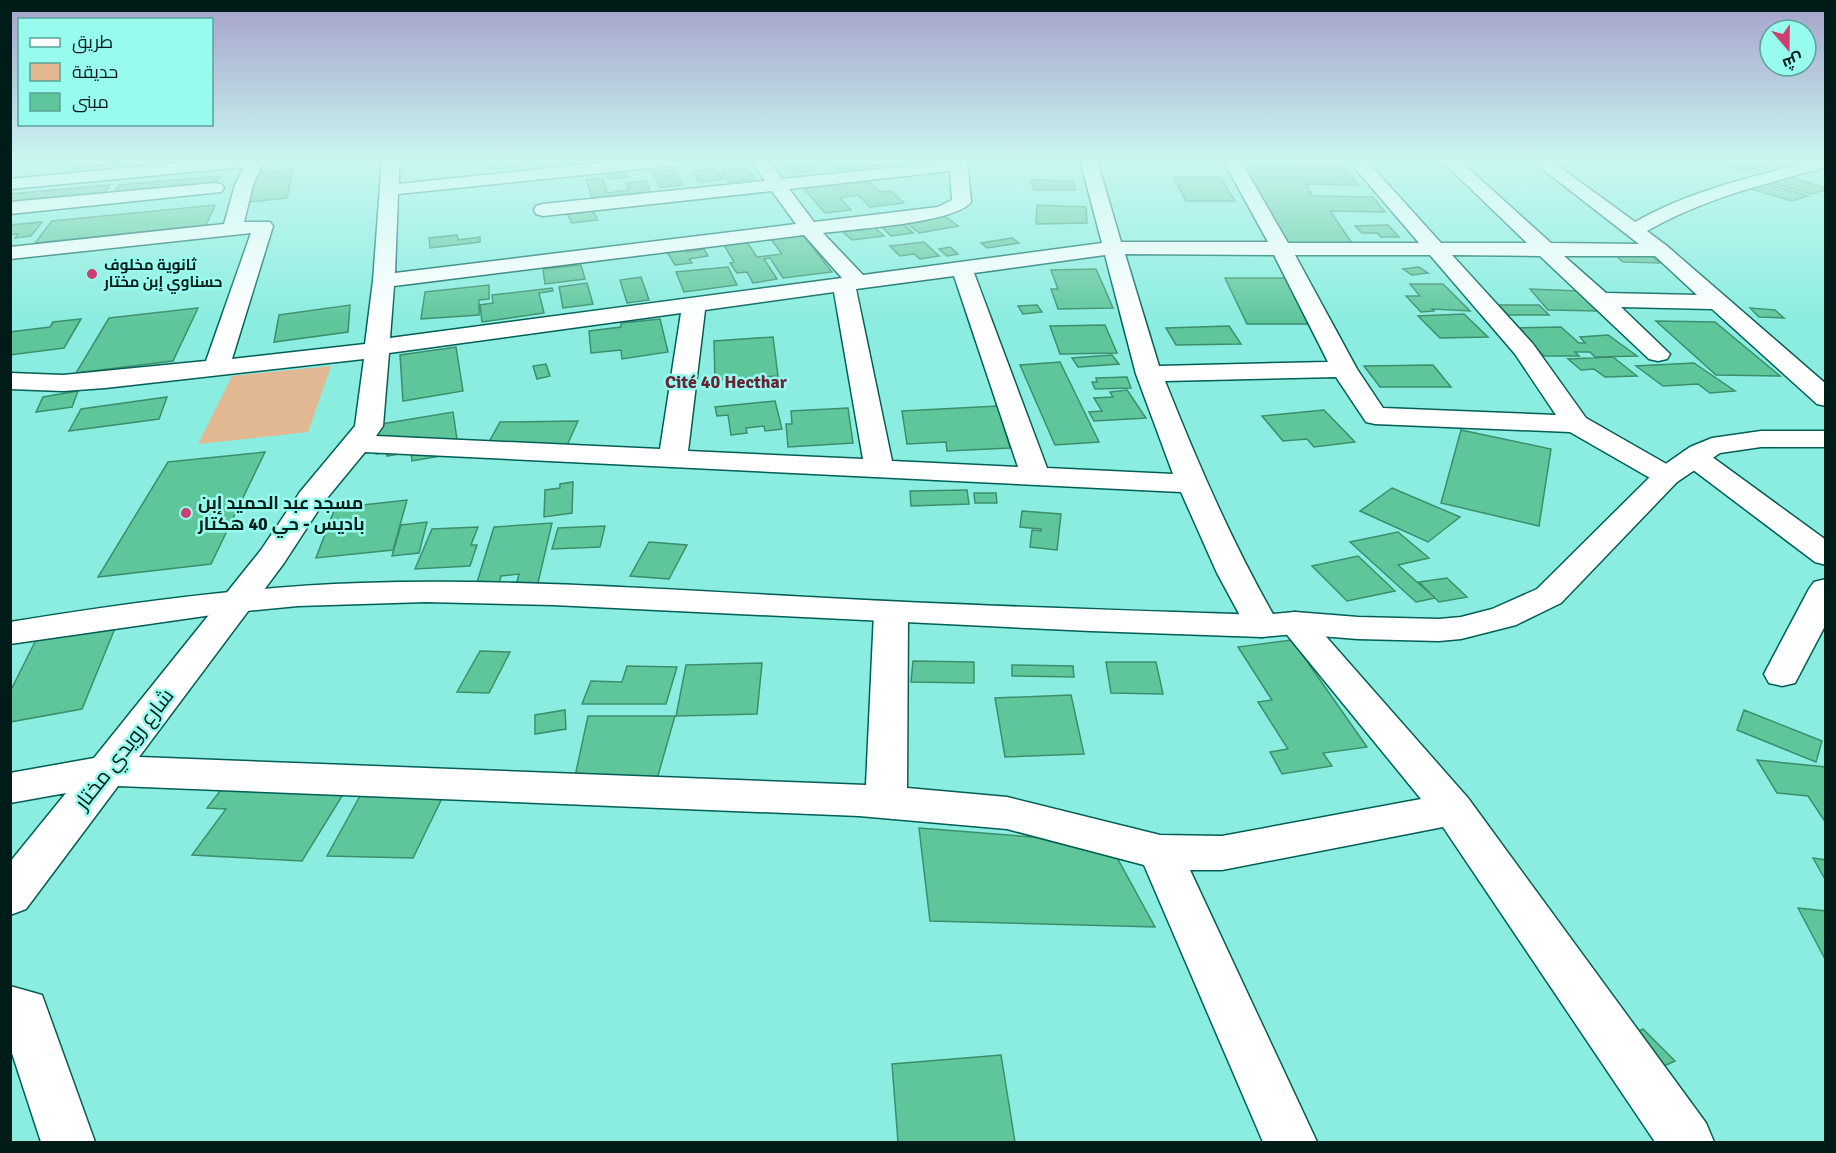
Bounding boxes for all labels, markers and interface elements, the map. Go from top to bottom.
legend [18,18,213,126]
north arrow [1758,18,1818,78]
text: طريق [72,31,113,54]
text: ش [1780,48,1806,74]
text: حديقة [72,61,118,83]
text: مبنى [72,91,109,113]
place label: ثانوية مخلوف حسناوي إبن مختار [103,256,223,294]
marker: ثانوية مخلوف حسناوي إبن مختار [85,267,99,281]
district label: Cité 40 Hecthar [665,371,788,393]
place label: مسجد عبد الحميد إبن باديس - حي 40 هكتار [197,492,365,539]
marker: مسجد عبد الحميد إبن باديس - حي 40 هكتار [179,506,193,520]
street label: شارع رويدي مختار [68,683,182,817]

